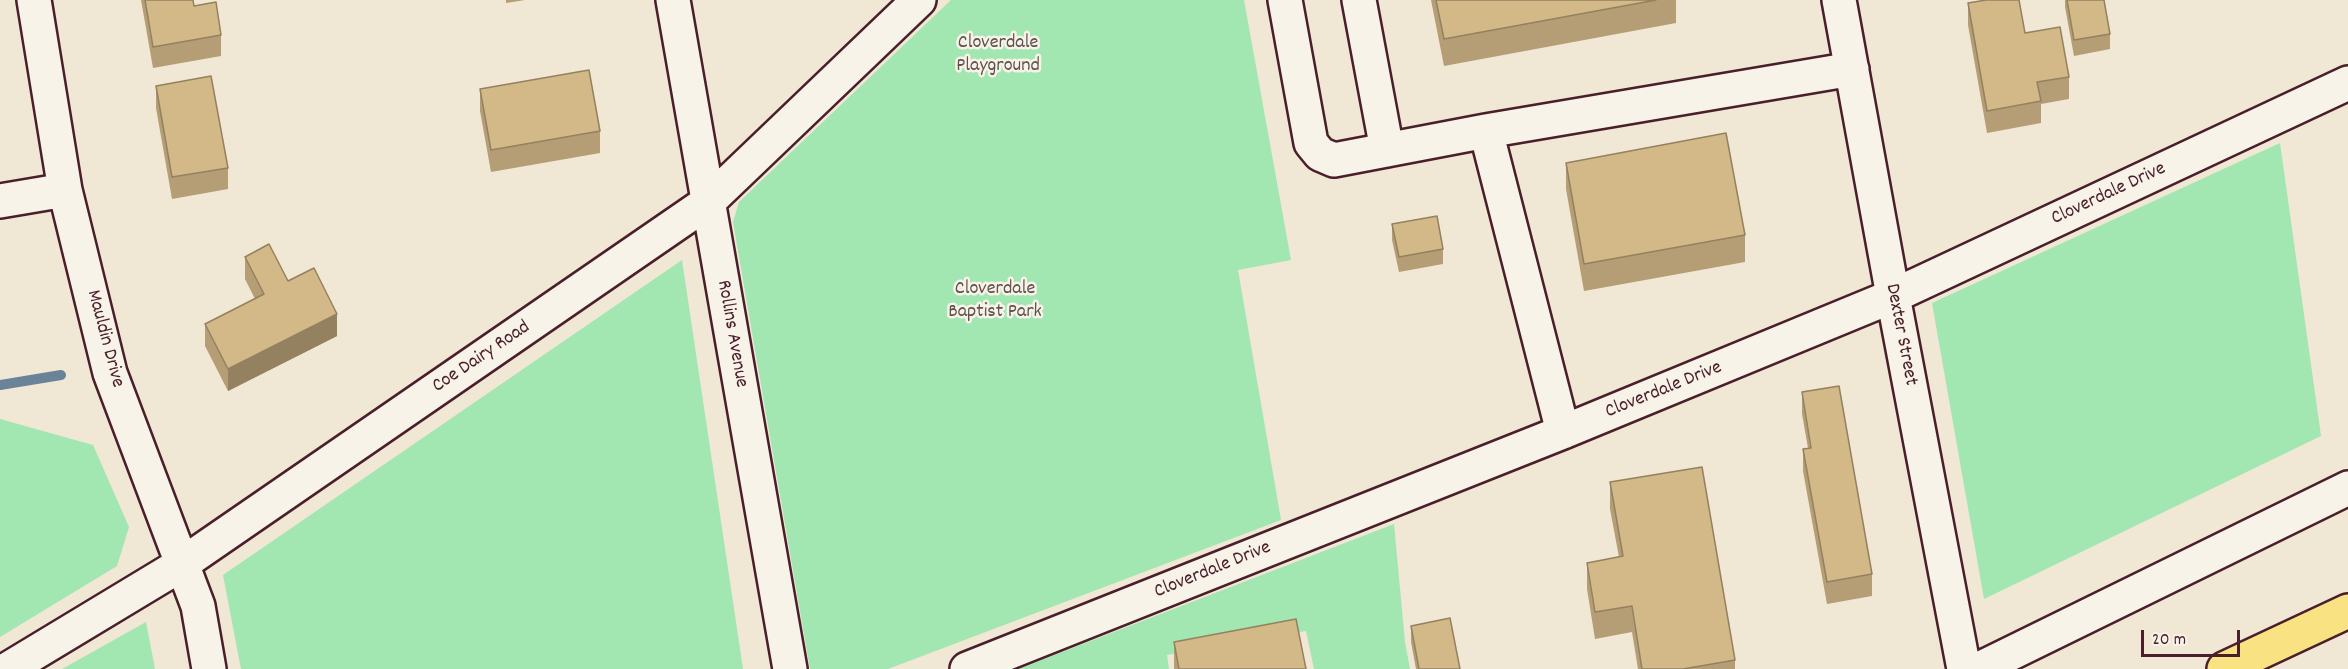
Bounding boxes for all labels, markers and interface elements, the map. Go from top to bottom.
park label: Cloverdale Playground [956,32,1040,79]
street label: Cloverdale Drive [2048,158,2170,232]
street label: Rollins Avenue [710,278,752,390]
park label: Cloverdale Baptist Park [948,278,1042,325]
street label: Dexter Street [1878,282,1922,388]
street label: Mauldin Drive [79,288,129,390]
street label: Coe Dairy Road [428,316,536,400]
street label: Cloverdale Drive [1602,357,1726,425]
street label: Cloverdale Drive [1151,537,1275,605]
scale bar [2144,618,2243,656]
text: 20 m [2152,628,2186,653]

